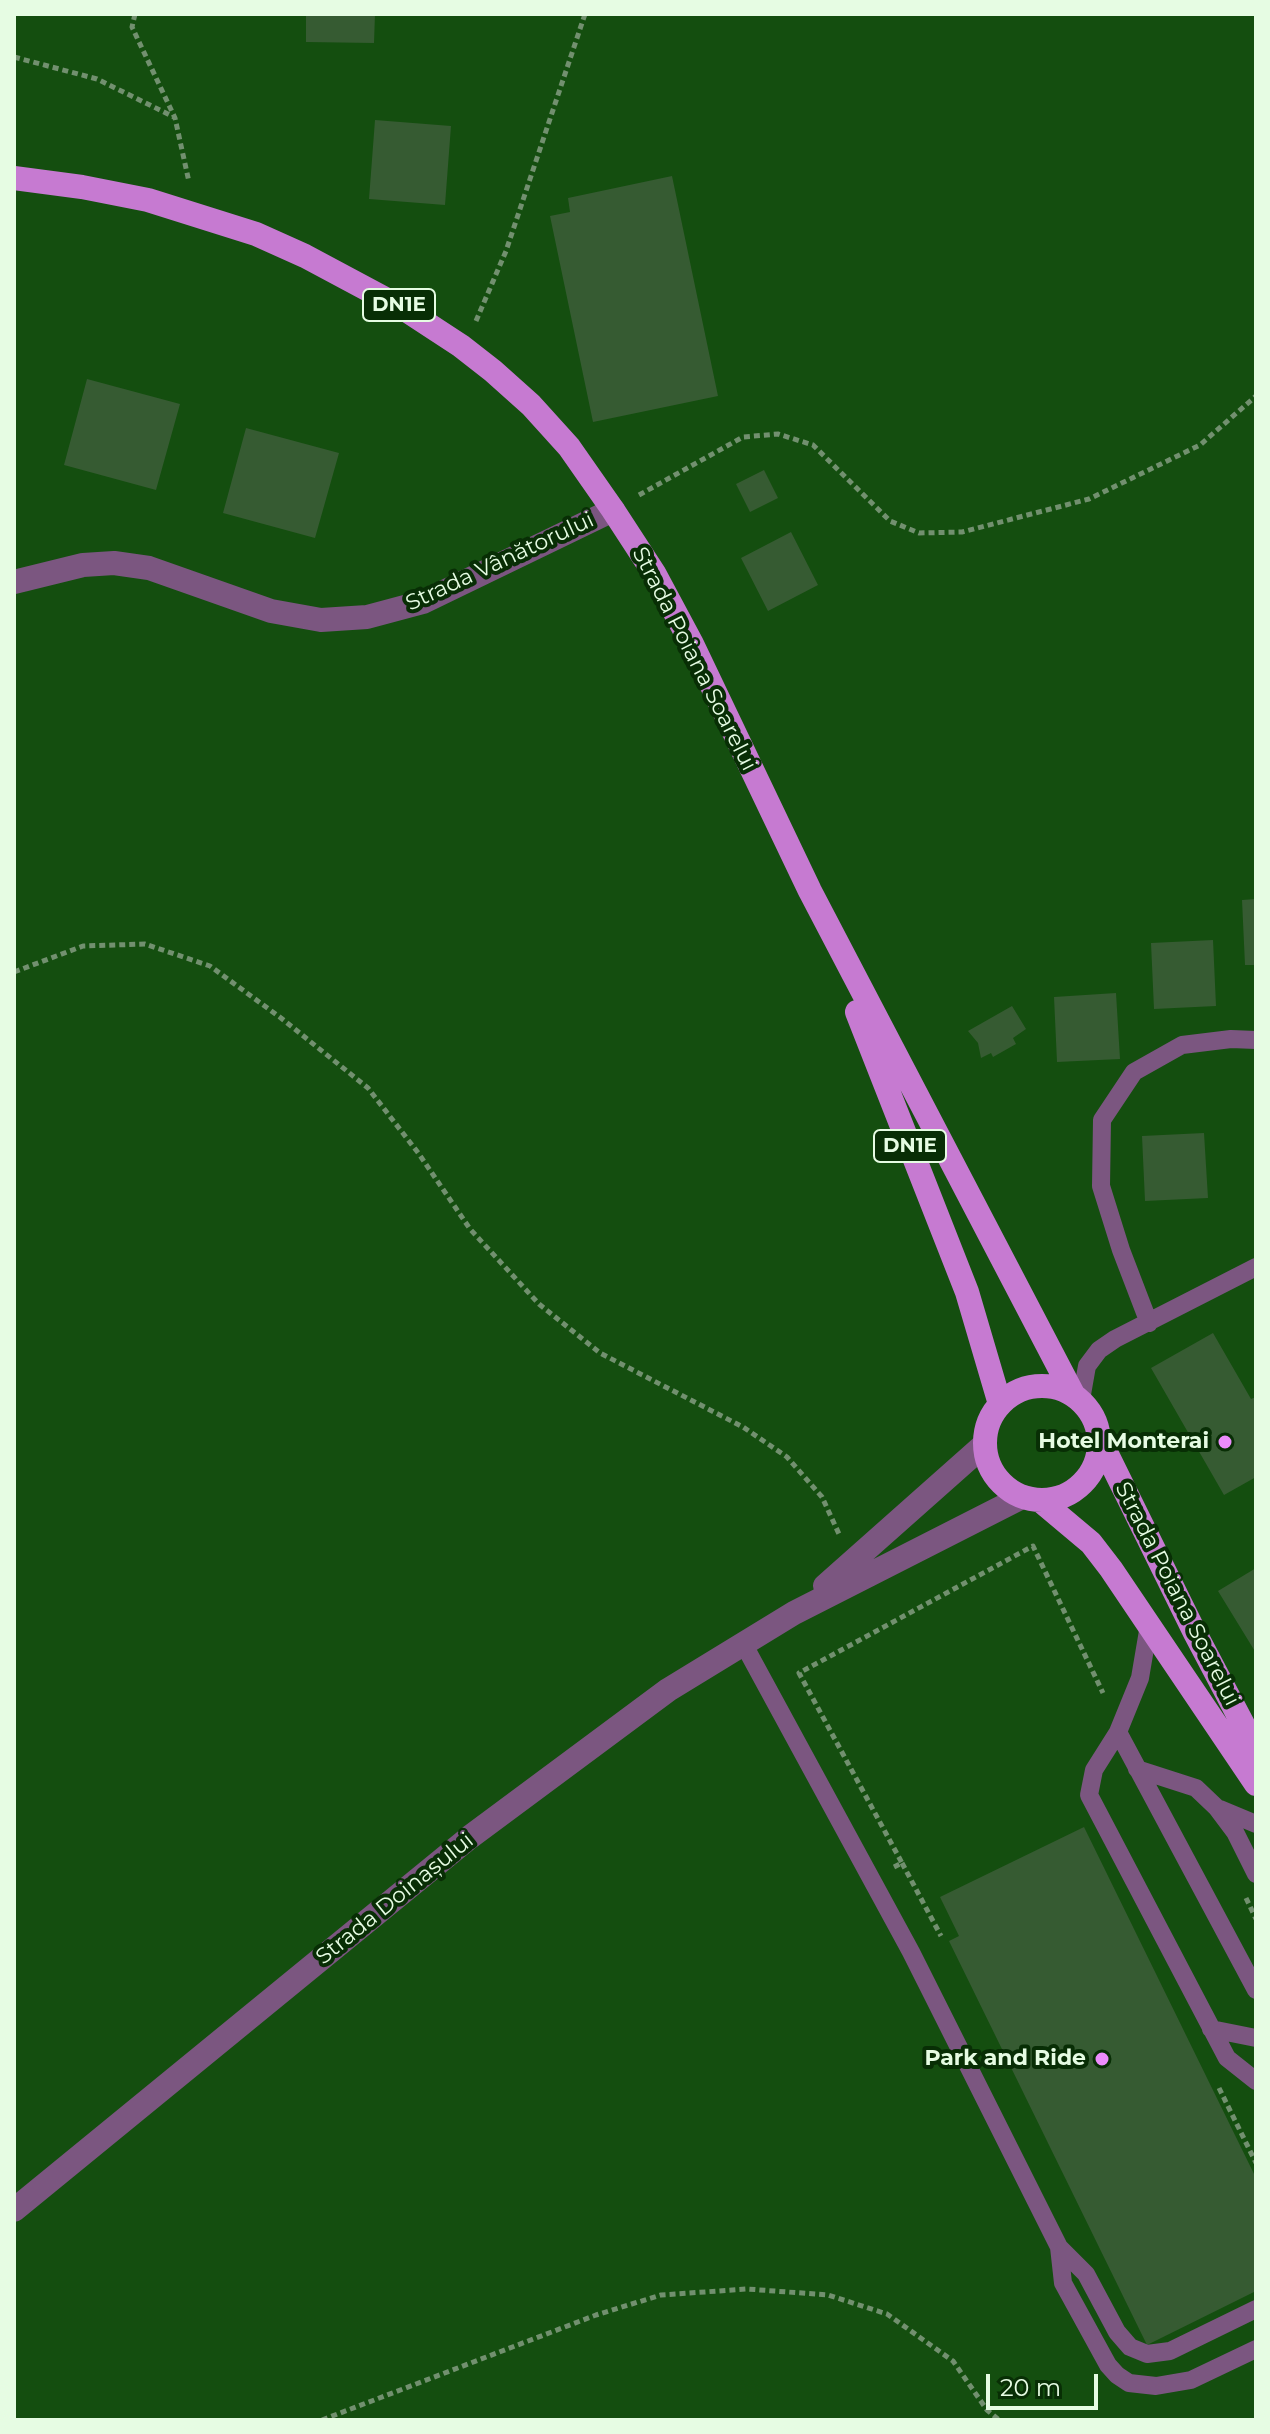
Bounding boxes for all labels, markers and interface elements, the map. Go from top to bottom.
road number: DN1E [363,289,435,321]
street label: Strada Vânătorului [402,507,598,617]
street label: Strada Poiana Soarelui [626,543,762,775]
road number: DN1E [874,1130,946,1162]
place label: Hotel Monterai [1038,1429,1209,1455]
marker: Hotel Monterai [1216,1433,1234,1451]
street label: Strada Poiana Soarelui [1109,1478,1245,1710]
street label: Strada Doinașului [311,1827,479,1971]
place label: Park and Ride [924,2046,1086,2072]
marker: Park and Ride [1093,2050,1111,2068]
scale bar [990,2358,1102,2408]
text: 20 m [1000,2373,1061,2402]

